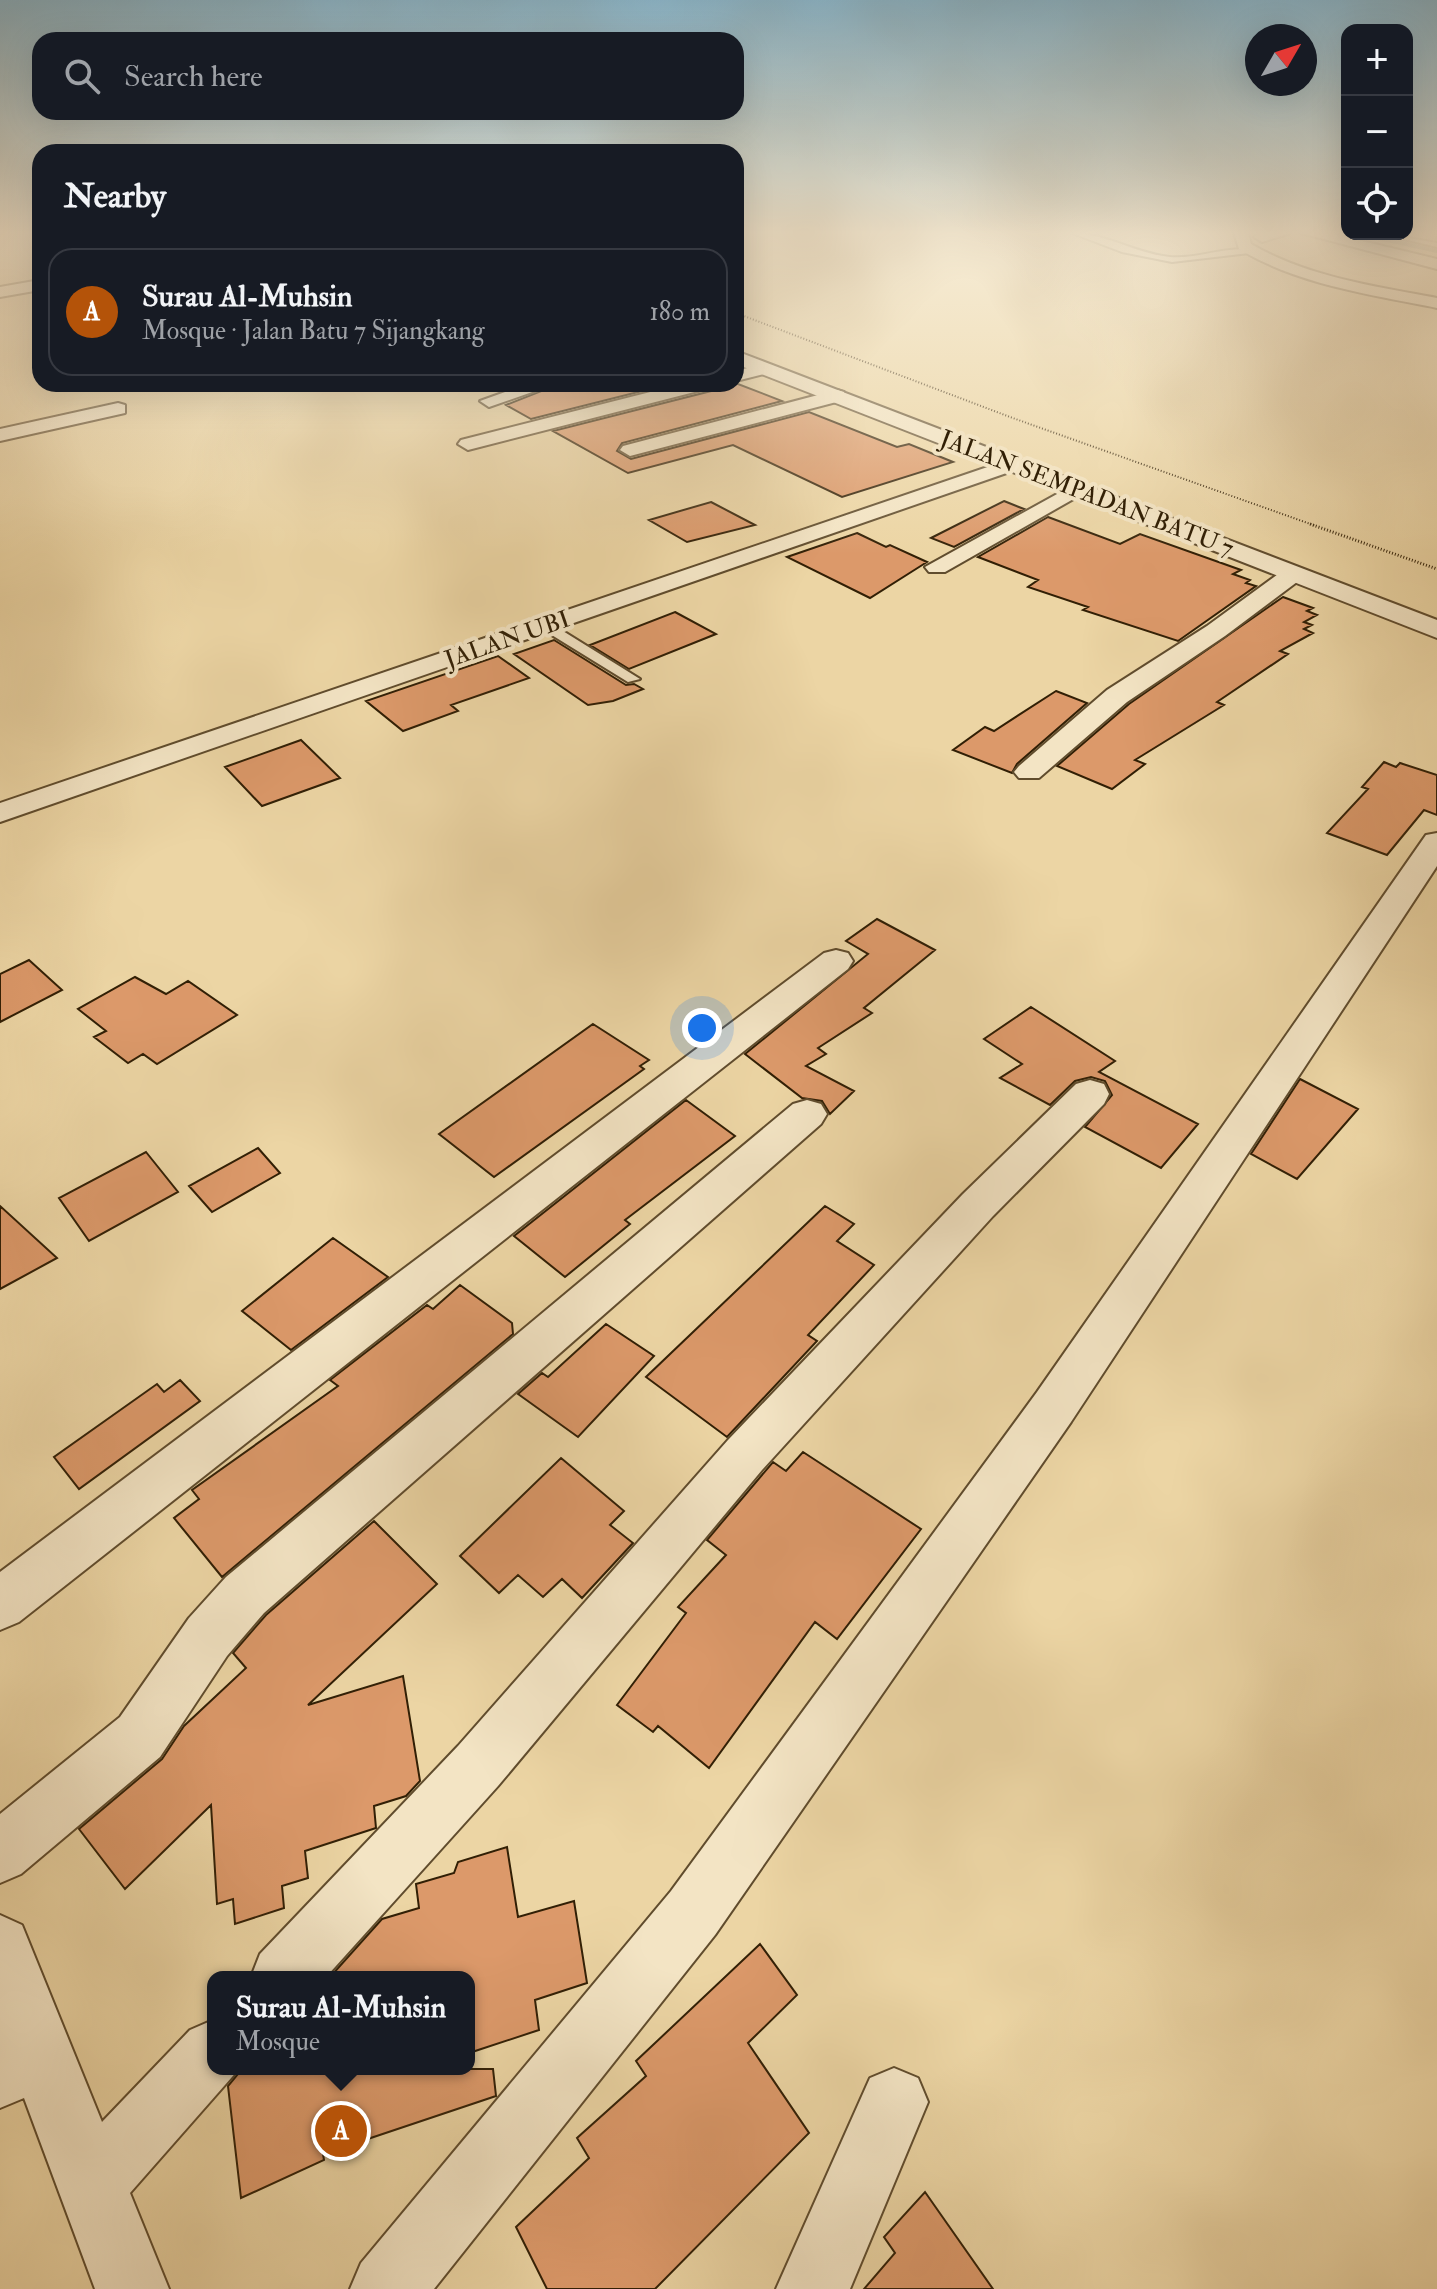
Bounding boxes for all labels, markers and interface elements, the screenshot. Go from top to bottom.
north arrow [1245,24,1317,96]
map controls [1341,24,1413,240]
button: + [1341,24,1413,96]
search box [32,32,744,120]
icon: search [60,54,104,98]
text: Search here [124,58,263,95]
button: − [1341,96,1413,168]
button: locate [1341,168,1413,240]
text: Nearby [64,175,166,218]
text: Surau Al-Muhsin [142,278,352,315]
text: A [84,296,100,328]
text: 180 m [650,296,710,328]
text: Mosque · Jalan Batu 7 Sijangkang [142,315,485,347]
street label: JALAN SEMPADAN BATU 7 [935,423,1238,564]
street label: JALAN UBI [440,604,574,676]
your location [682,1008,722,1048]
popup [207,1971,475,2075]
text: Surau Al-Muhsin [236,1989,446,2026]
text: Mosque [236,2026,320,2058]
pin: A [315,2101,367,2161]

